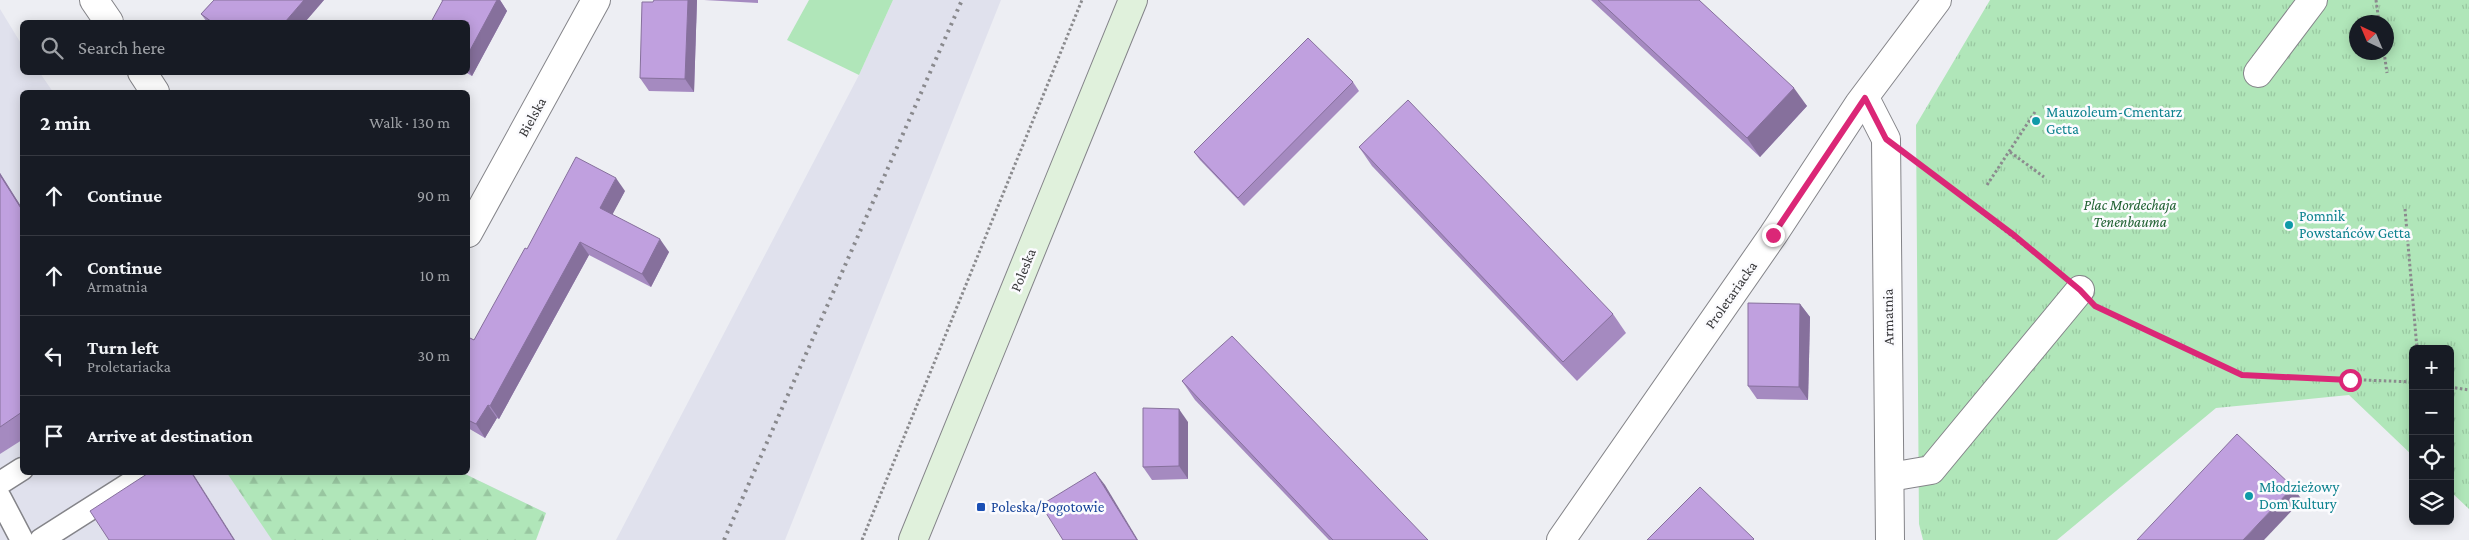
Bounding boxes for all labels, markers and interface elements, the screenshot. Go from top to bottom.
north arrow [2349,15,2394,60]
search box [20,20,470,75]
icon: search [38,34,66,62]
text: Search here [78,37,165,58]
street label: Bielska [515,94,549,140]
place label: Mauzoleum-Cmentarz Getta [2046,104,2182,137]
text: 2 min [40,111,91,135]
text: Walk · 130 m [369,114,450,131]
marker: Mauzoleum-Cmentarz Getta [2030,115,2042,127]
icon: ahead [40,182,68,210]
text: Continue [87,185,162,206]
text: 90 m [417,187,450,204]
park label: Plac Mordechaja Tenenbauma [2083,197,2177,230]
place label: Pomnik Powstańców Getta [2299,208,2411,241]
marker: Pomnik Powstańców Getta [2283,219,2295,231]
route end [1762,224,1785,247]
street label: Poleska [1007,246,1039,294]
text: Continue [87,257,162,278]
street label: Proletariacka [1702,258,1760,332]
icon: ahead [40,262,68,290]
text: 10 m [420,267,450,284]
text: Armatnia [87,278,148,295]
street label: Armatnia [1880,288,1896,346]
text: Turn left [87,337,159,358]
icon: left [40,342,68,370]
map controls [2409,345,2454,525]
button: + [2409,345,2454,390]
text: 30 m [418,347,450,364]
text: Proletariacka [87,358,171,375]
route start [2339,369,2362,392]
button: − [2409,390,2454,435]
icon: arrive [40,422,68,450]
text: Arrive at destination [87,425,253,446]
button: locate [2409,435,2454,480]
place label: Młodzieżowy Dom Kultury [2259,479,2340,513]
button: layers [2409,480,2454,525]
marker: Młodzieżowy Dom Kultury [2243,490,2255,502]
place label: Poleska/Pogotowie [991,499,1105,516]
marker: Poleska/Pogotowie [975,501,987,513]

